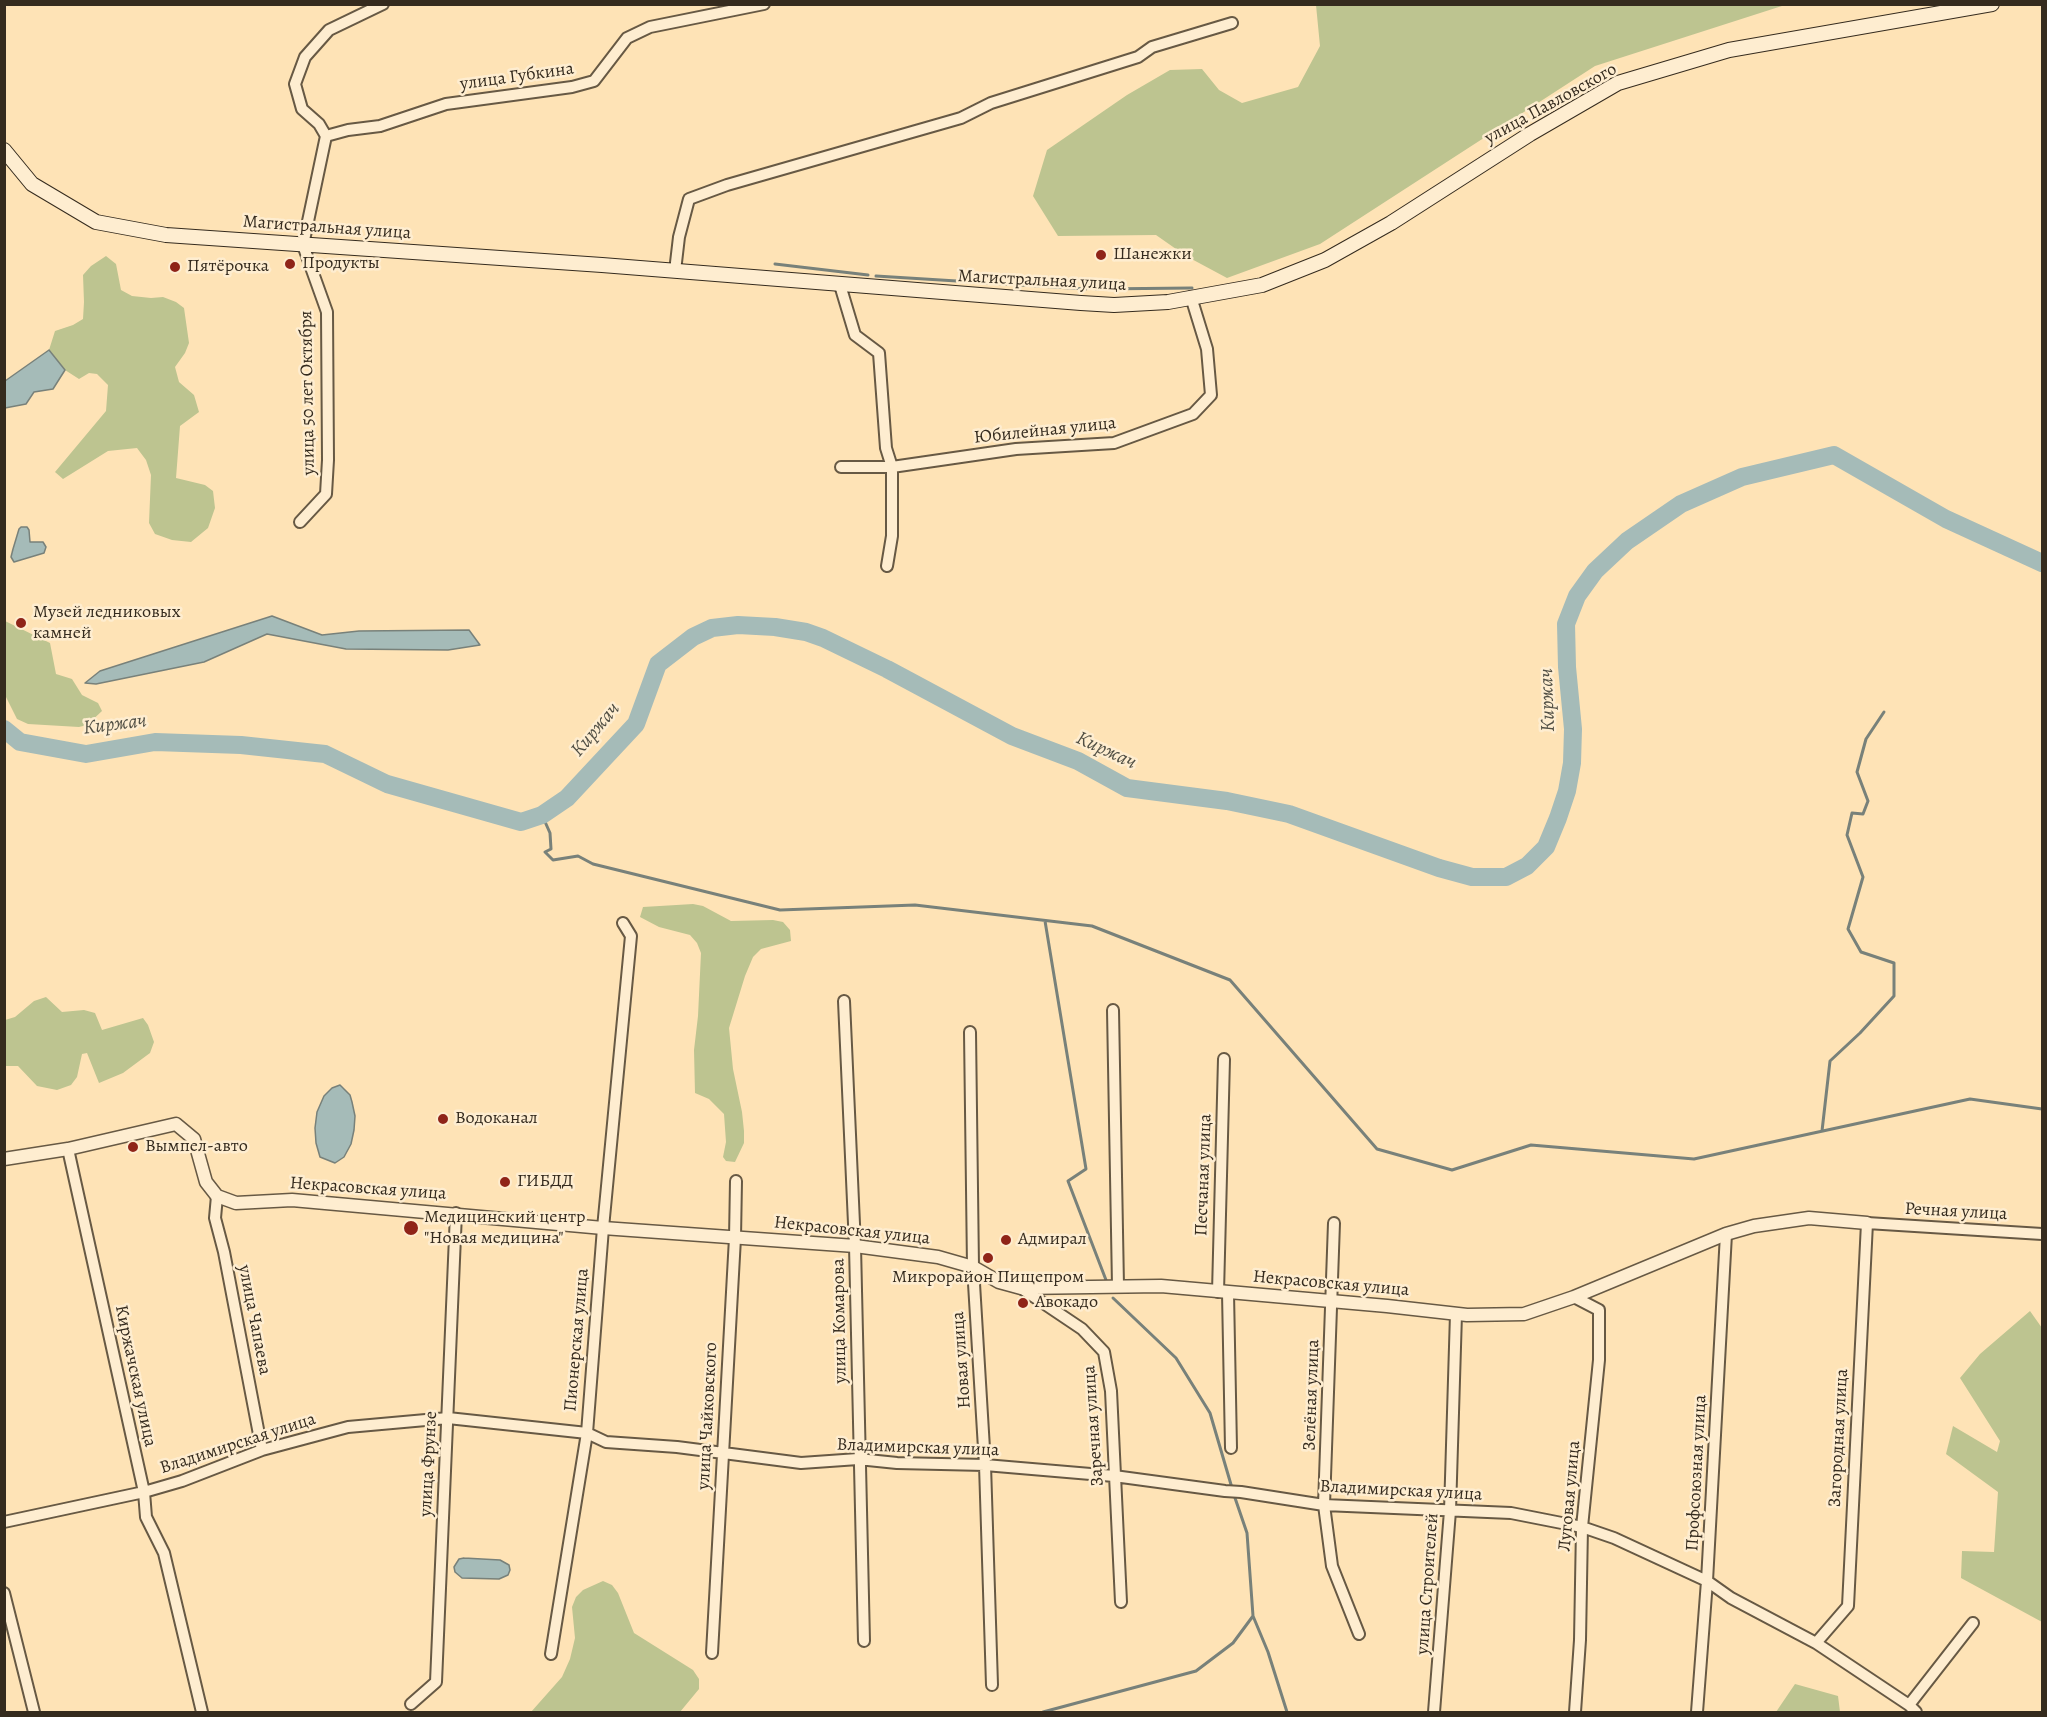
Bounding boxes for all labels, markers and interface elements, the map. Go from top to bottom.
street label: улица Губкина [459,58,575,96]
street label: улица Павловского [1481,59,1621,149]
street label: Магистральная улица [242,211,412,245]
place label: Шанежки [1113,244,1192,266]
marker: Шанежки [1094,248,1108,262]
place label: Продукты [302,253,380,275]
place label: Пятёрочка [187,256,269,278]
marker: Продукты [283,257,297,271]
marker: Пятёрочка [168,260,182,274]
street label: Магистральная улица [957,266,1127,296]
street label: улица 50 лет Октября [296,310,320,476]
street label: Юбилейная улица [973,413,1117,449]
place label: Музей ледниковых камней [33,602,181,644]
marker: Музей ледниковых камней [14,616,28,630]
water label: Киржач [1535,668,1561,732]
water label: Киржач [566,698,626,762]
water label: Киржач [82,709,148,741]
water label: Киржач [1072,727,1140,775]
place label: Водоканал [455,1108,538,1130]
marker: Водоканал [436,1112,450,1126]
street label: Песчаная улица [1191,1113,1217,1237]
place label: Вымпел-авто [145,1136,248,1158]
marker: Вымпел-авто [126,1140,140,1154]
place label: ГИБДД [517,1171,573,1193]
street label: Некрасовская улица [289,1173,447,1205]
marker: ГИБДД [498,1175,512,1189]
street label: Речная улица [1904,1199,2008,1225]
place label: Медицинский центр "Новая медицина" [424,1207,585,1250]
street label: Некрасовская улица [773,1212,931,1250]
marker: Медицинский центр "Новая медицина" [402,1219,420,1237]
place label: Адмирал [1018,1229,1087,1251]
marker: Адмирал [999,1233,1013,1247]
marker: Микрорайон Пищепром [981,1251,995,1265]
street label: улица Комарова [828,1258,852,1384]
street label: улица Чапаева [233,1263,275,1377]
street label: Некрасовская улица [1252,1266,1410,1302]
street label: Пионерская улица [560,1267,594,1413]
place label: Микрорайон Пищепром [892,1267,1084,1289]
place label: Авокадо [1035,1292,1098,1314]
marker: Авокадо [1016,1296,1030,1310]
street label: Киржачская улица [109,1303,161,1449]
street label: Новая улица [948,1311,976,1409]
street label: Зелёная улица [1299,1339,1325,1451]
street label: улица Чайковского [693,1342,723,1490]
street label: Заречная улица [1079,1365,1109,1487]
street label: Загородная улица [1825,1368,1853,1508]
street label: Профсоюзная улица [1682,1394,1712,1552]
street label: Владимирская улица [157,1409,319,1479]
street label: улица Фрунзе [415,1411,443,1517]
street label: Владимирская улица [836,1434,1000,1462]
street label: Луговая улица [1554,1440,1586,1552]
street label: Владимирская улица [1319,1476,1483,1506]
street label: улица Строителей [1412,1513,1444,1655]

